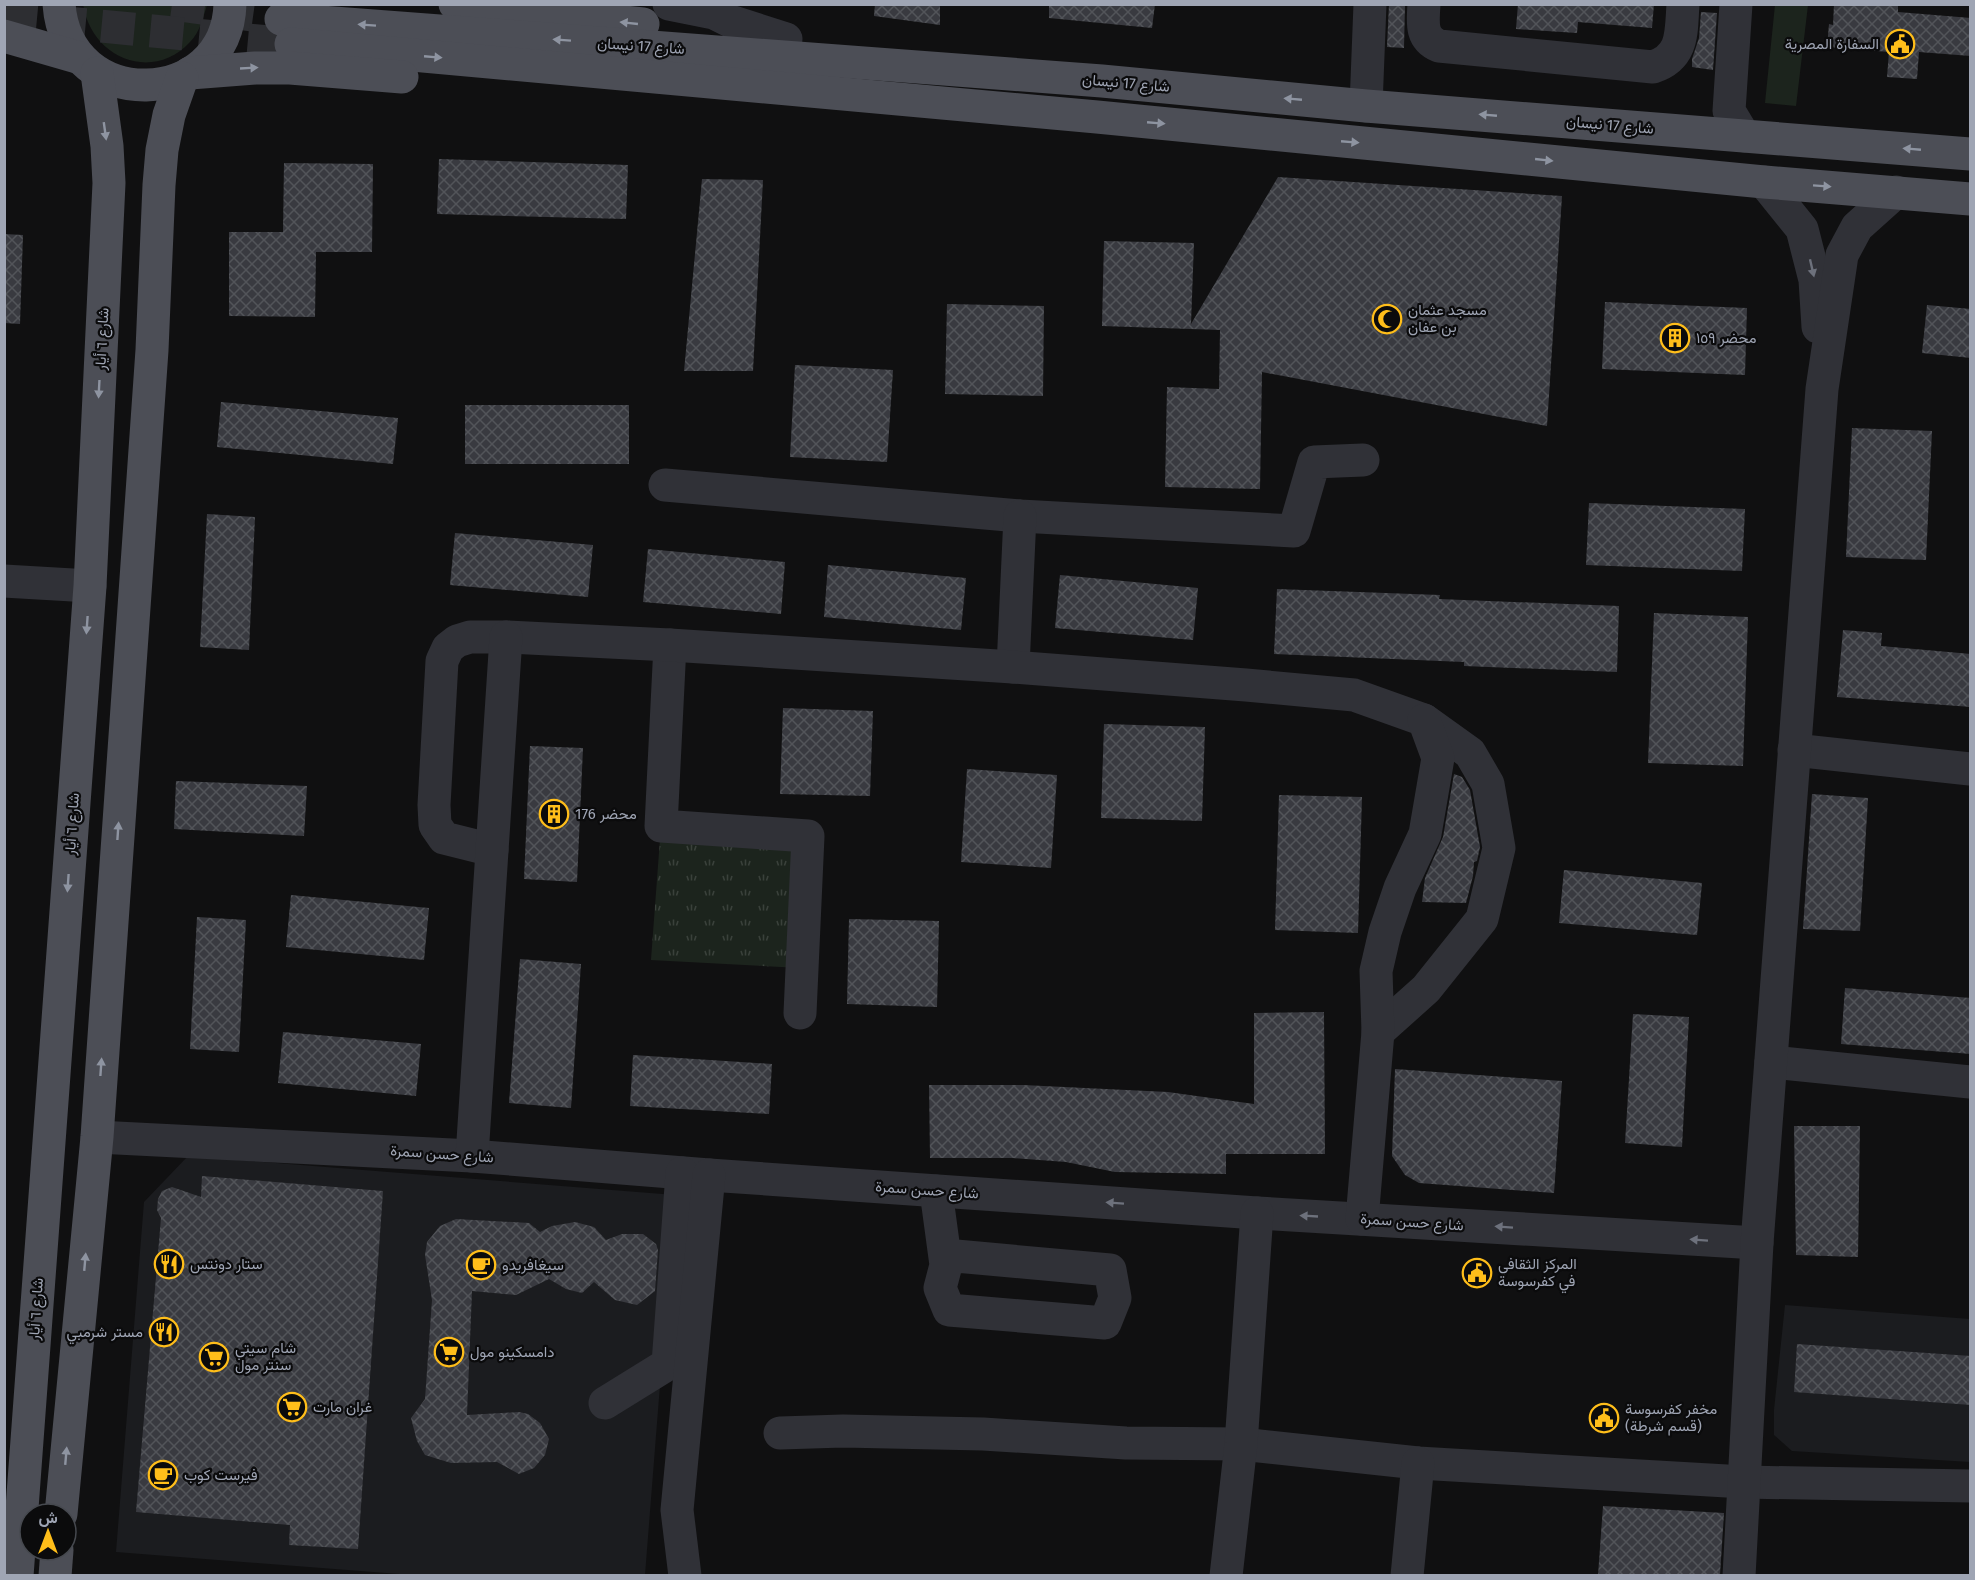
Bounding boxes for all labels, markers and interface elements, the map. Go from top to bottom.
one-way arrow [619,18,638,28]
one-way arrow [358,20,377,30]
public building icon: السفارة المصرية [1884,28,1916,60]
street label: شارع 17 نيسان [596,34,686,60]
one-way arrow [552,35,571,45]
place label: السفارة المصرية [1785,35,1879,53]
one-way arrow [423,52,442,62]
one-way arrow [239,64,258,73]
street label: شارع 17 نيسان [1081,70,1171,98]
one-way arrow [1284,94,1303,104]
one-way arrow [1478,111,1497,120]
street label: شارع 17 نيسان [1565,112,1655,140]
one-way arrow [1146,118,1165,128]
one-way arrow [100,122,110,141]
one-way arrow [1340,137,1359,147]
one-way arrow [1903,144,1922,154]
one-way arrow [1534,155,1553,165]
one-way arrow [1812,181,1831,191]
one-way arrow [1807,258,1817,277]
place label: مسجد عثمان بن عفان [1408,301,1487,337]
mosque icon: مسجد عثمان بن عفان [1371,303,1403,335]
street label: شارع ٦ أيار [91,307,115,372]
building icon: محضر ١٥٩ [1659,322,1691,354]
place label: محضر ١٥٩ [1696,329,1756,347]
one-way arrow [95,379,104,398]
one-way arrow [82,616,92,635]
street label: شارع ٦ أيار [61,792,85,857]
building icon: محضر 176 [538,798,570,830]
place label: محضر 176 [575,805,637,823]
one-way arrow [113,821,123,840]
one-way arrow [63,873,73,892]
one-way arrow [97,1058,106,1077]
street label: شارع حسن سمرة [390,1141,495,1169]
street label: شارع حسن سمرة [875,1177,980,1205]
one-way arrow [1105,1198,1124,1208]
street label: شارع حسن سمرة [1360,1209,1465,1237]
one-way arrow [1300,1211,1319,1220]
one-way arrow [1495,1223,1514,1232]
one-way arrow [1689,1235,1708,1244]
restaurant icon: ستار دونتس [153,1248,185,1280]
cafe icon: سيغافريدو [465,1249,497,1281]
one-way arrow [80,1252,90,1271]
place label: ستار دونتس [190,1255,263,1274]
place label: المركز الثقافي في كفرسوسة [1498,1255,1577,1294]
place label: سيغافريدو [502,1256,564,1274]
public building icon: المركز الثقافي في كفرسوسة [1461,1257,1493,1289]
street label: شارع ٦ أيار [25,1277,49,1342]
restaurant icon: مستر شرمبي [148,1316,180,1348]
place label: مستر شرمبي [66,1323,143,1345]
supermarket icon: دامسكينو مول [433,1336,465,1368]
place label: شام سيتي سنتر مول [235,1339,296,1374]
supermarket icon: شام سيتي سنتر مول [198,1341,230,1373]
place label: دامسكينو مول [470,1343,554,1361]
supermarket icon: غران مارت [276,1391,308,1423]
place label: غران مارت [313,1398,372,1416]
place label: مخفر كفرسوسة (قسم شرطة) [1625,1400,1717,1436]
public building icon: مخفر كفرسوسة (قسم شرطة) [1588,1402,1620,1434]
one-way arrow [61,1446,71,1465]
cafe icon: فيرست كوب [147,1459,179,1491]
place label: فيرست كوب [184,1466,258,1484]
north arrow [18,1502,78,1562]
text: ش [38,1508,58,1527]

